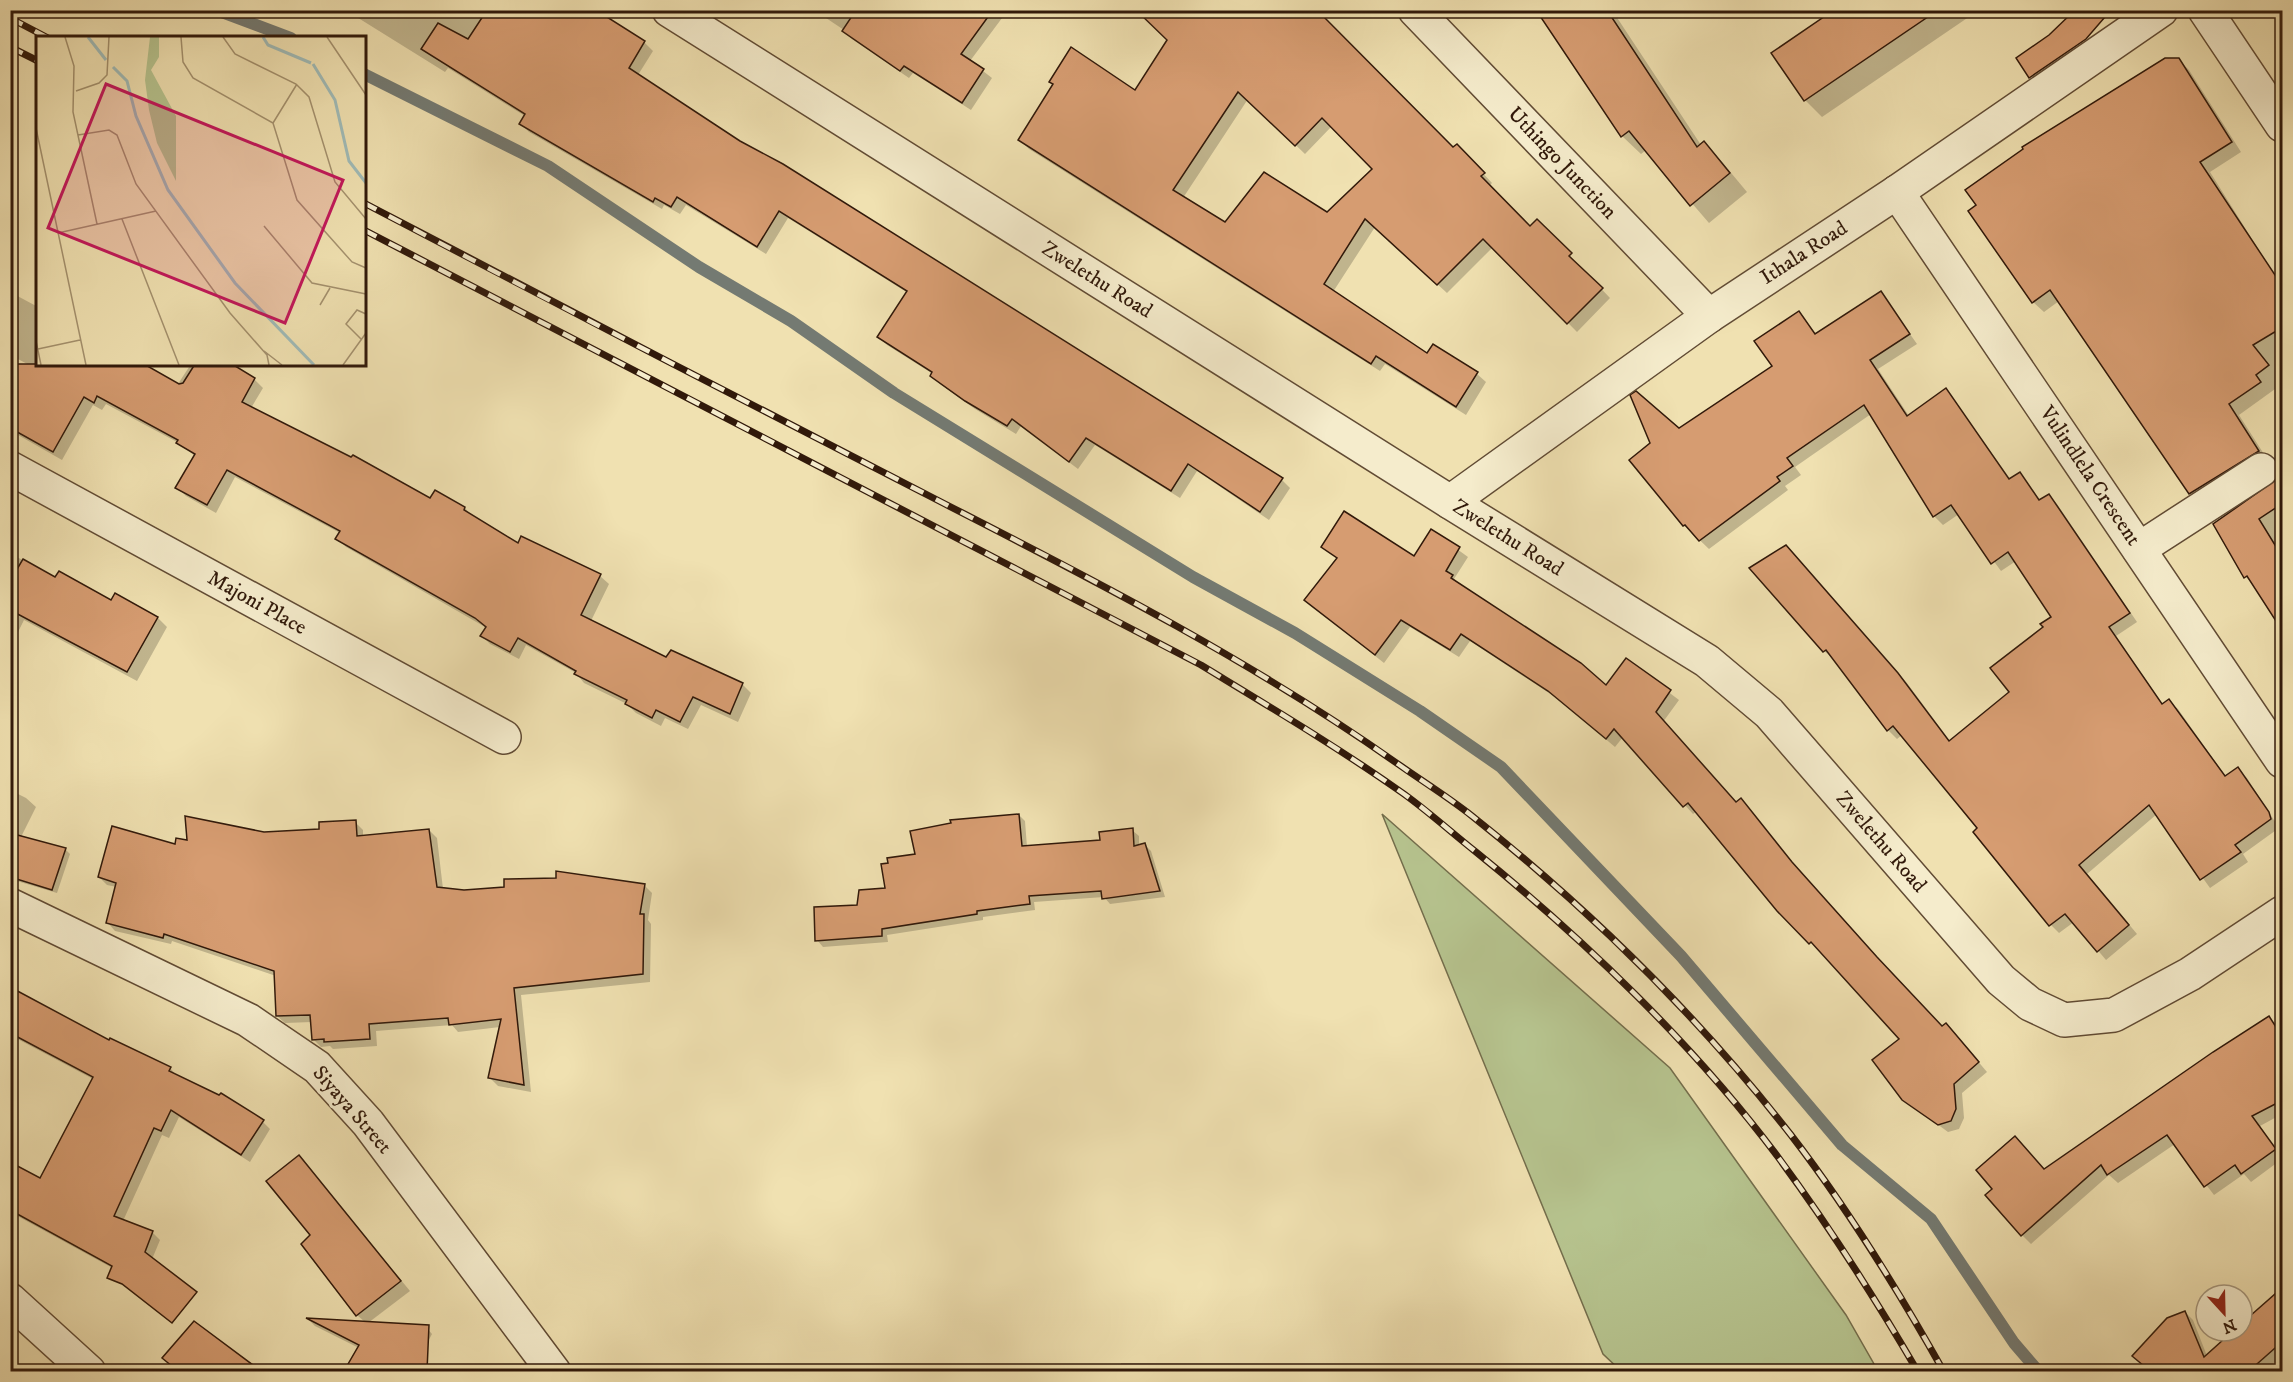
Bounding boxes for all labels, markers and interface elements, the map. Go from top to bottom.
inset map [36,36,366,366]
street label: Uthingo Junction [1502,101,1622,225]
street label: Ithala Road [1756,215,1853,291]
street label: Zwelethu Road [1037,236,1158,325]
street label: Vulindlela Crescent [2033,400,2146,551]
street label: Zwelethu Road [1448,494,1569,583]
street label: Majoni Place [203,565,311,641]
street label: Zwelethu Road [1830,786,1932,898]
street label: Siyaya Street [307,1061,398,1160]
north arrow [2194,1283,2254,1343]
text: N [2219,1314,2239,1338]

